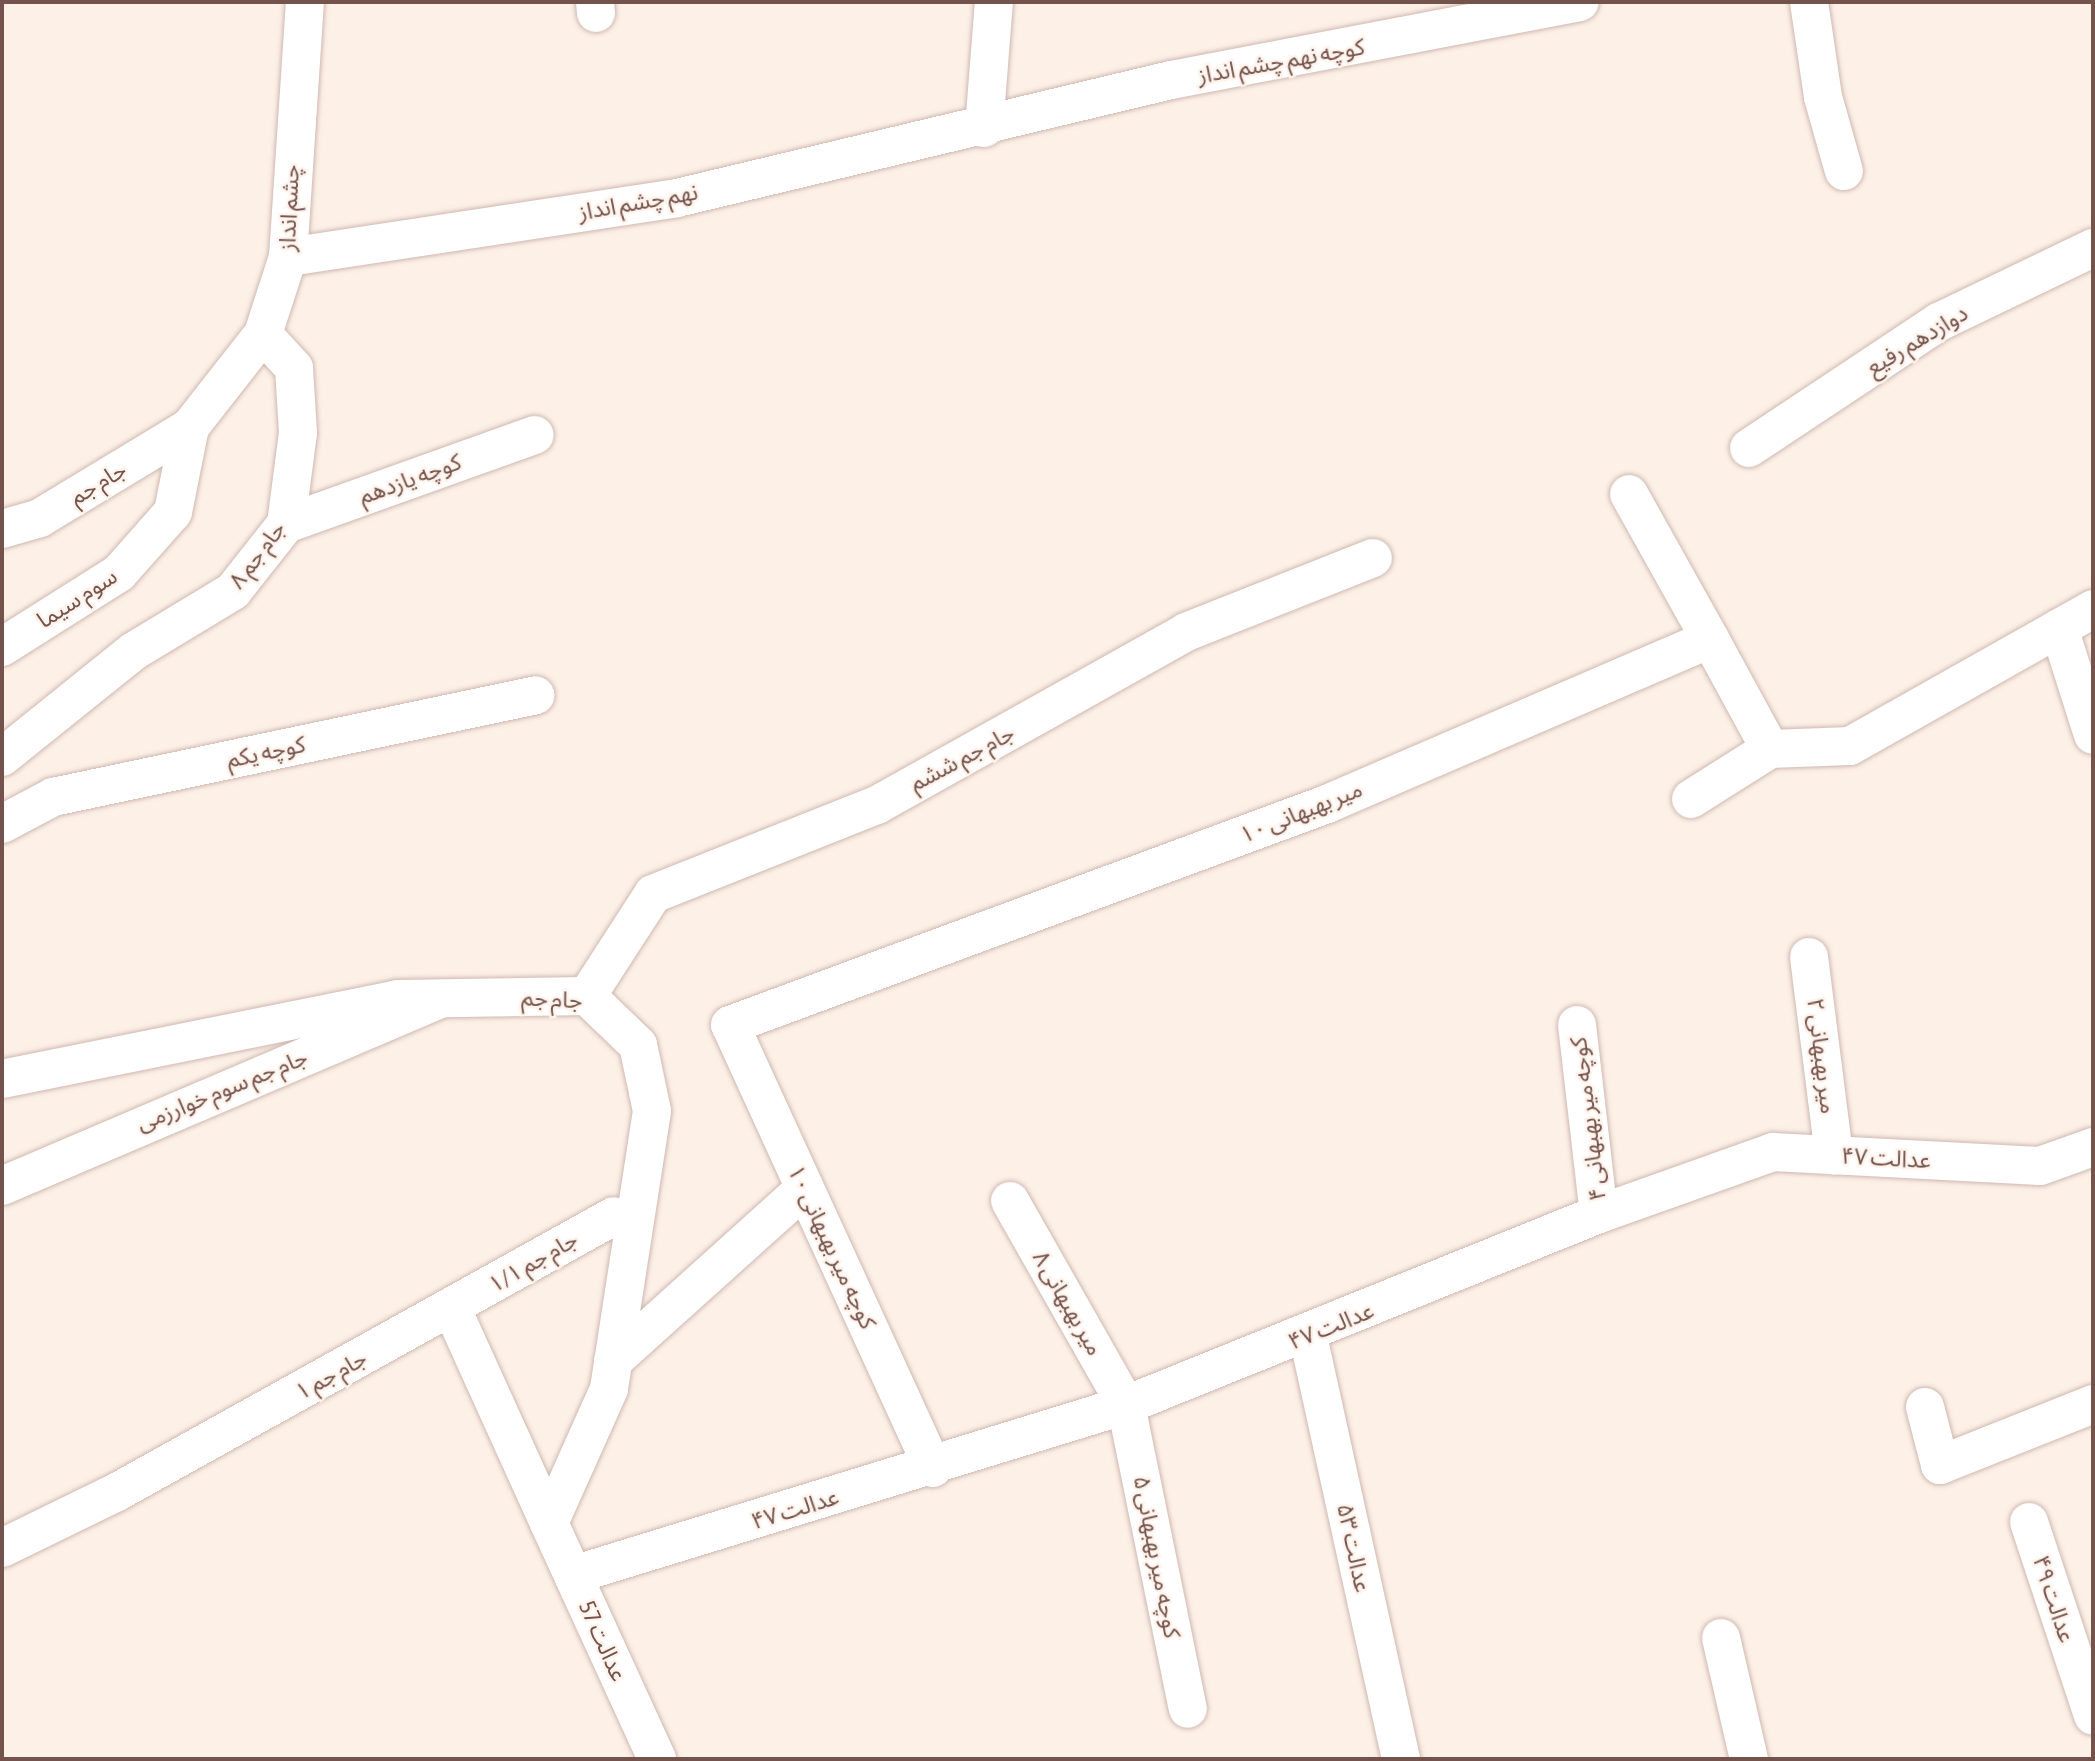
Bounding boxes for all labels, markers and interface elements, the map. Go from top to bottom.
street label: کوچه نهم چشم انداز [1195,33,1367,89]
street label: چشم انداز [273,164,305,252]
street label: نهم چشم انداز [576,178,700,226]
street label: دوازدهم رفیع [1861,299,1973,381]
street label: کوچه یازدهم [355,448,465,510]
street label: جام جم [65,455,131,511]
street label: ۸ جام جم [223,516,291,594]
street label: سوم سیما [32,562,122,634]
street label: جام جم ششم [905,719,1019,797]
street label: کوچه یکم [224,730,308,774]
street label: ۱۰ میر بهبهانی [1236,775,1366,849]
street label: جام جم [521,984,583,1014]
street label: ۲ میر بهبهانی [1801,997,1843,1115]
street label: کوچه میر بهبهانی ۴ [1564,1036,1612,1202]
street label: جام جم سوم خوارزمی [132,1043,312,1137]
street label: عدالت ۴۷ [1840,1142,1932,1174]
street label: کوچه میر بهبهانی ۱۰ [782,1161,882,1333]
street label: ۱/۱ جام جم [484,1225,582,1299]
street label: ۸ میر بهبهانی [1027,1246,1109,1360]
street label: عدالت ۴۷ [1284,1296,1378,1356]
street label: ۱ جام جم [291,1344,371,1406]
street label: کوچه میر بهبهانی ۵ [1128,1474,1186,1640]
street label: عدالت ۴۷ [748,1483,842,1535]
street label: عدالت ۵۳ [1331,1501,1377,1595]
street label: عدالت ۴۹ [2027,1552,2081,1646]
street label: عدالت 57 [573,1596,633,1686]

